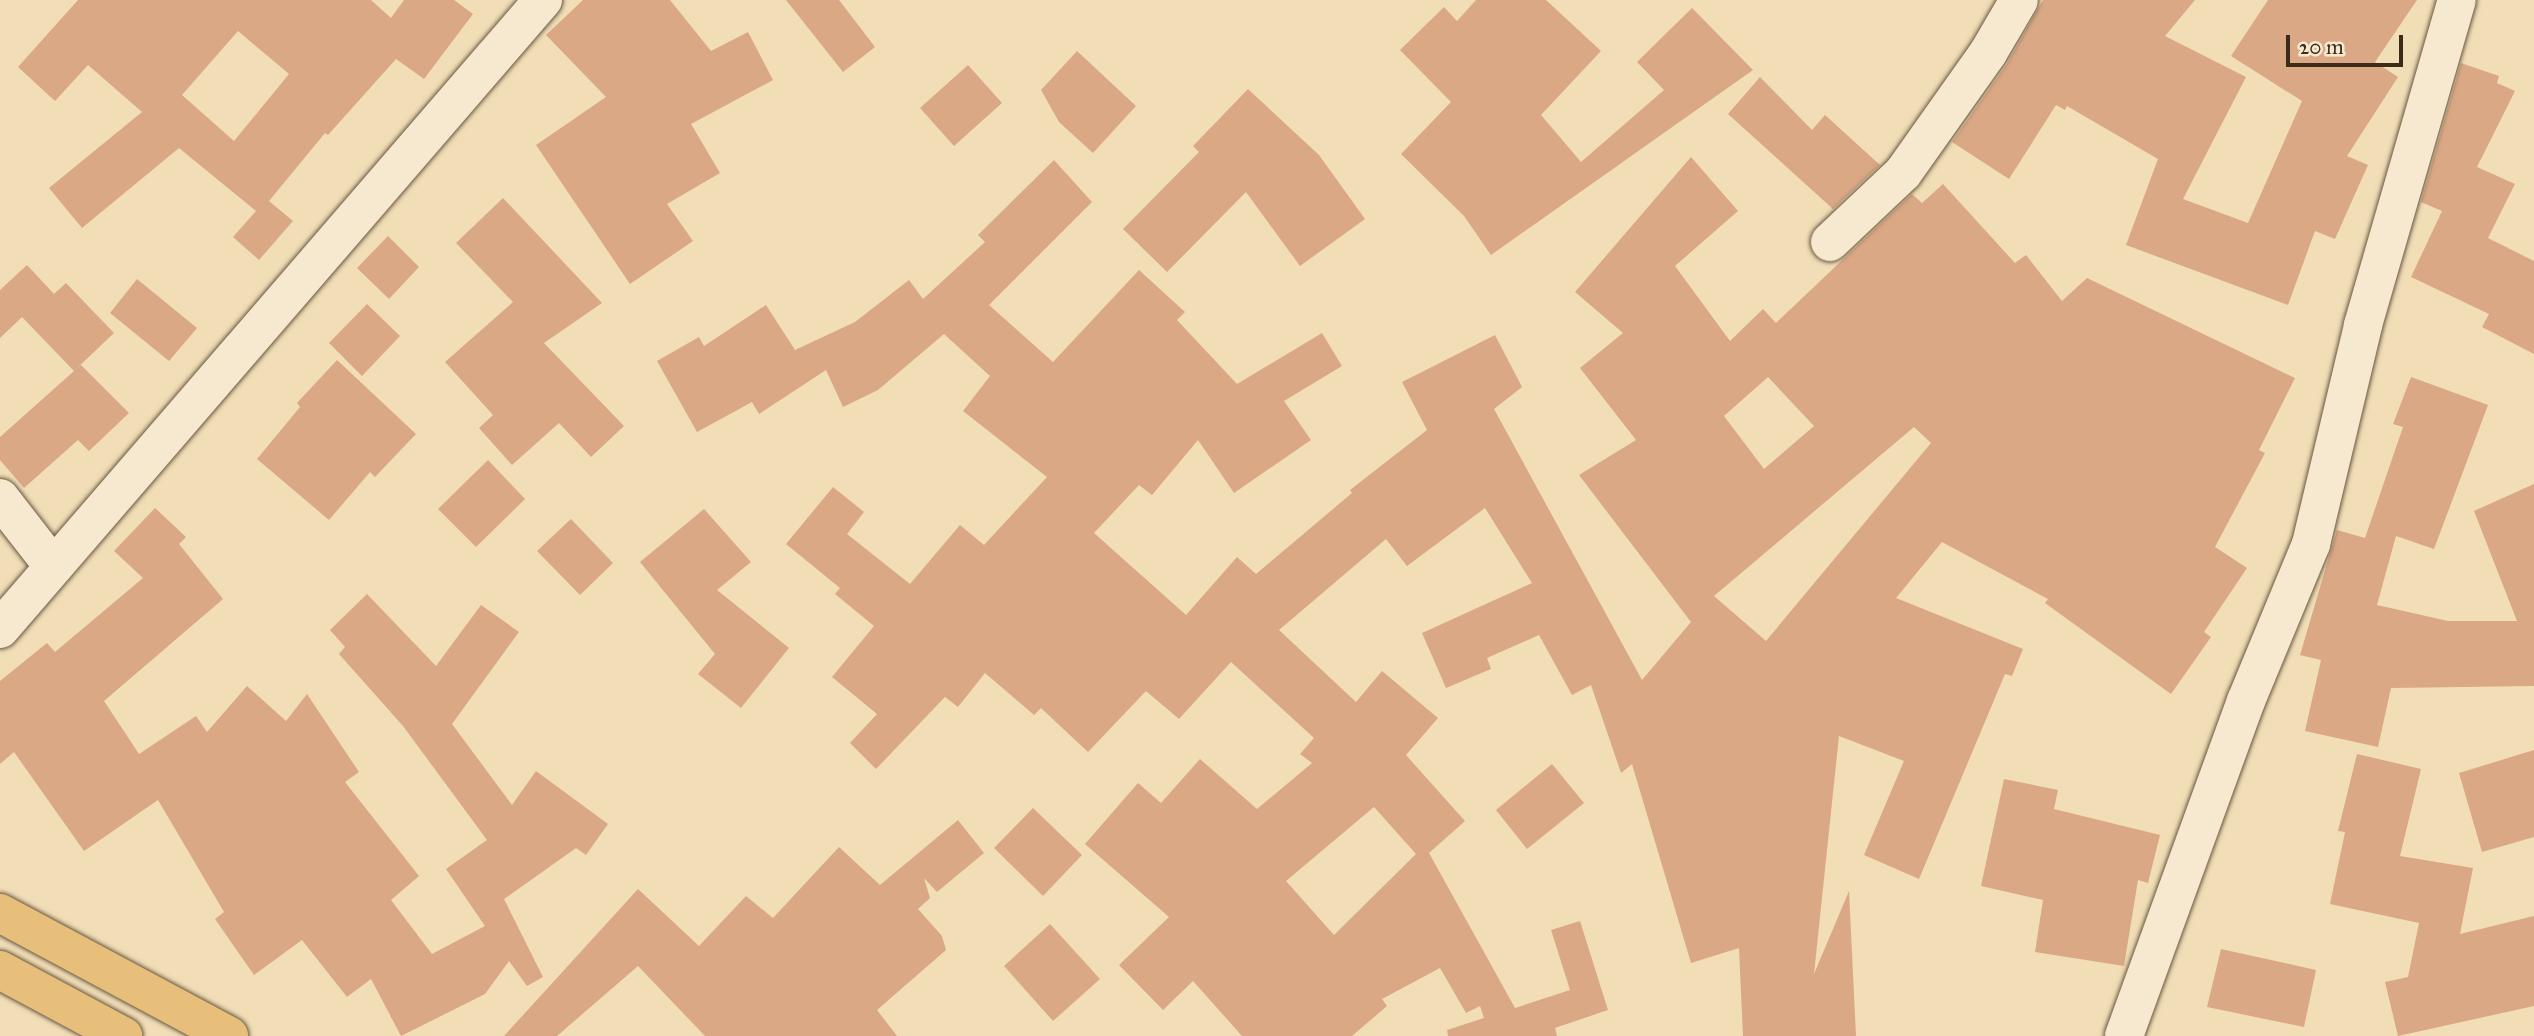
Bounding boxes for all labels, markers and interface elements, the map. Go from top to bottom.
scale bar [2289,21,2406,65]
text: 20 m [2299,34,2344,60]

